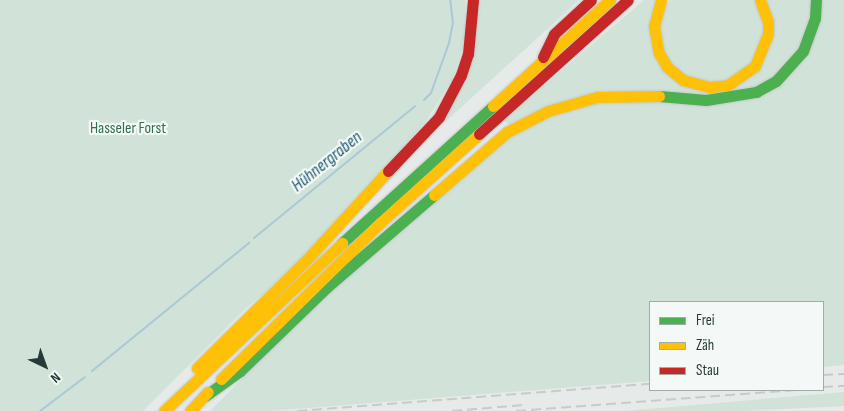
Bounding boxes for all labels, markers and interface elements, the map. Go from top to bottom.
park label: Hasseler Forst [90,119,166,139]
water label: Hühnergraben [287,127,367,197]
legend [649,301,824,391]
text: Frei [696,311,715,330]
text: Zäh [696,336,714,355]
north arrow [20,341,70,391]
text: Stau [696,361,719,380]
text: N [47,369,64,386]

